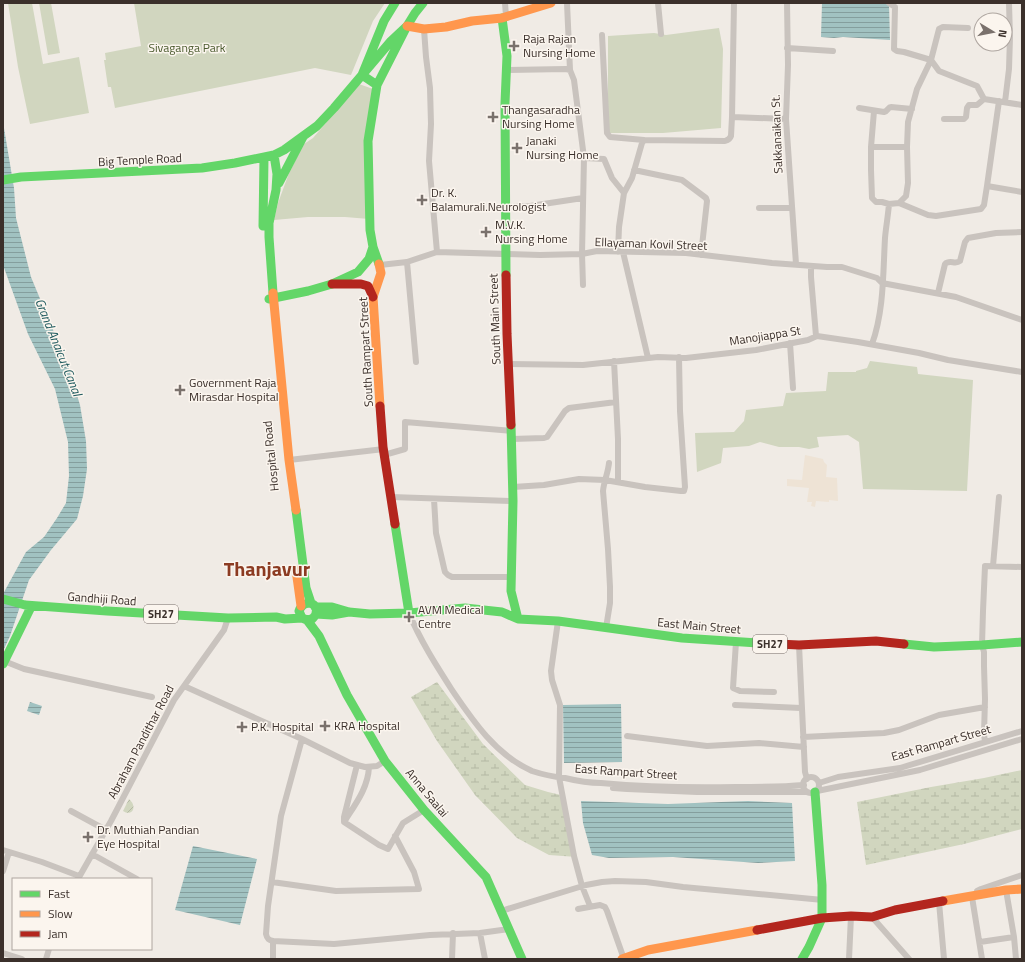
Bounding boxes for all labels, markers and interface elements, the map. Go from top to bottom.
north arrow [973,12,1013,52]
place label: Raja Rajan Nursing Home [523,29,596,62]
text: N [994,29,1011,39]
park label: Sivaganga Park [148,38,226,57]
marker: Raja Rajan Nursing Home [508,40,520,52]
street label: Sakkanaikan St. [766,94,787,174]
place label: Thangasaradha Nursing Home [502,100,580,133]
marker: Thangasaradha Nursing Home [487,111,499,123]
place label: Janaki Nursing Home [526,131,599,164]
marker: Janaki Nursing Home [511,142,523,154]
street label: Big Temple Road [98,148,182,171]
place label: Dr. K. Balamurali.Neurologist [431,183,547,216]
marker: Dr. K. Balamurali.Neurologist [416,194,428,206]
place label: M.V.K. Nursing Home [495,215,568,248]
marker: M.V.K. Nursing Home [480,226,492,238]
street label: Ellayaman Kovil Street [594,232,708,255]
street label: South Main Street [483,272,506,365]
water label: Grand Anaicut Canal [30,295,89,401]
street label: South Rampart Street [353,296,378,408]
street label: Manojiappa St [728,320,803,351]
place label: Government Raja Mirasdar Hospital [189,373,279,406]
marker: Government Raja Mirasdar Hospital [174,384,186,396]
street label: Hospital Road [257,420,284,492]
district label: Thanjavur [224,553,311,584]
street label: Gandhiji Road [67,587,137,610]
place label: AVM Medical Centre [418,600,484,633]
road number: SH27 [144,605,178,623]
marker: AVM Medical Centre [403,611,415,623]
street label: East Main Street [656,612,742,639]
road number: SH27 [753,635,787,653]
street label: Abraham Pandithar Road [102,681,179,802]
place label: KRA Hospital [334,716,400,735]
place label: P.K. Hospital [251,717,314,736]
street label: East Rampart Street [889,719,994,766]
marker: KRA Hospital [319,720,331,732]
marker: P.K. Hospital [236,721,248,733]
street label: East Rampart Street [574,758,679,785]
street label: Anna Saalai [401,764,454,821]
place label: Dr. Muthiah Pandian Eye Hospital [97,820,199,853]
marker: Dr. Muthiah Pandian Eye Hospital [82,831,94,843]
legend [12,878,152,950]
text: Fast [48,884,71,903]
text: Slow [48,904,73,923]
text: Jam [48,924,68,943]

